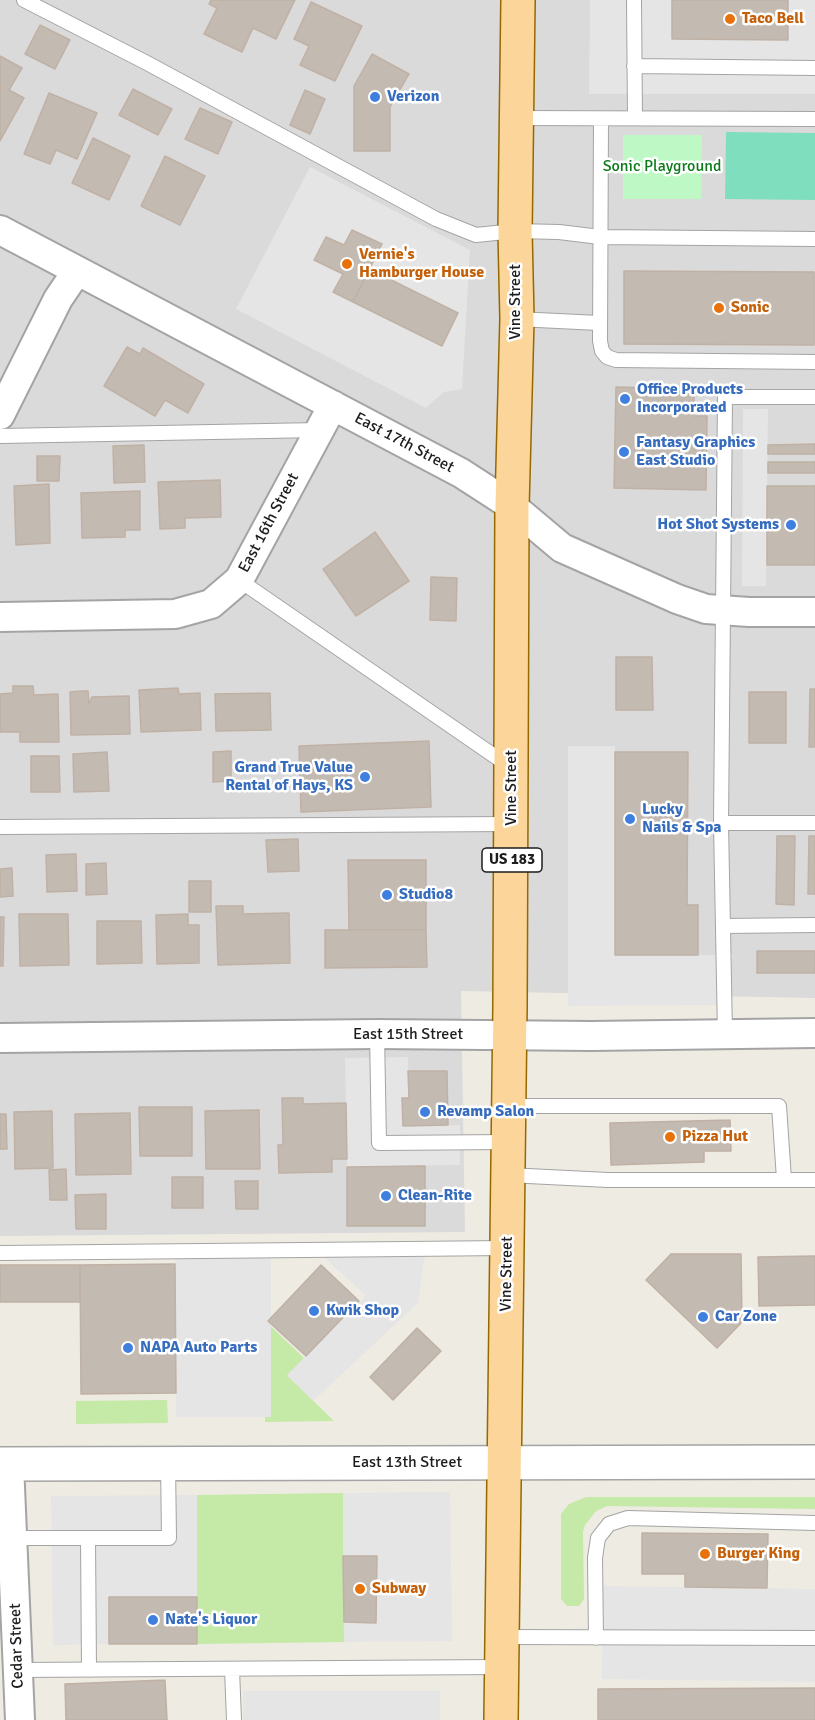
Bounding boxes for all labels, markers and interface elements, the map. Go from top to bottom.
place label: Taco Bell [742,9,804,29]
marker: Taco Bell [723,12,737,26]
place label: Verizon [387,87,439,107]
marker: Verizon [368,90,382,104]
park label: Sonic Playground [603,157,721,177]
place label: Vernie's Hamburger House [359,245,484,283]
marker: Vernie's Hamburger House [340,257,354,271]
street label: Vine Street [506,264,526,340]
place label: Sonic [731,298,769,318]
marker: Sonic [712,301,726,315]
place label: Office Products Incorporated [637,380,743,418]
marker: Office Products Incorporated [618,392,632,406]
street label: East 17th Street [351,409,457,477]
place label: Fantasy Graphics East Studio [636,433,755,471]
marker: Fantasy Graphics East Studio [617,445,631,459]
street label: East 16th Street [235,470,303,576]
place label: Hot Shot Systems [657,515,779,535]
marker: Hot Shot Systems [784,518,798,532]
street label: Vine Street [502,750,522,826]
place label: Grand True Value Rental of Hays, KS [225,758,353,796]
marker: Grand True Value Rental of Hays, KS [358,770,372,784]
place label: Lucky Nails & Spa [642,800,722,838]
marker: Lucky Nails & Spa [623,812,637,826]
road number: US 183 [482,848,542,872]
place label: Studio8 [399,885,453,905]
marker: Studio8 [380,888,394,902]
street label: East 15th Street [353,1025,463,1045]
place label: Revamp Salon [437,1102,534,1122]
marker: Revamp Salon [418,1105,432,1119]
place label: Pizza Hut [682,1127,748,1147]
marker: Pizza Hut [663,1130,677,1144]
place label: Clean-Rite [398,1186,472,1206]
marker: Clean-Rite [379,1189,393,1203]
street label: Vine Street [497,1236,517,1312]
place label: Kwik Shop [326,1301,399,1321]
marker: Kwik Shop [307,1304,321,1318]
place label: Car Zone [715,1307,777,1327]
marker: Car Zone [696,1310,710,1324]
place label: NAPA Auto Parts [140,1338,257,1358]
marker: NAPA Auto Parts [121,1341,135,1355]
street label: East 13th Street [352,1453,462,1473]
place label: Burger King [717,1544,800,1564]
marker: Burger King [698,1547,712,1561]
place label: Subway [372,1579,426,1599]
marker: Subway [353,1582,367,1596]
street label: Cedar Street [6,1603,28,1689]
place label: Nate's Liquor [165,1610,257,1630]
marker: Nate's Liquor [146,1613,160,1627]

